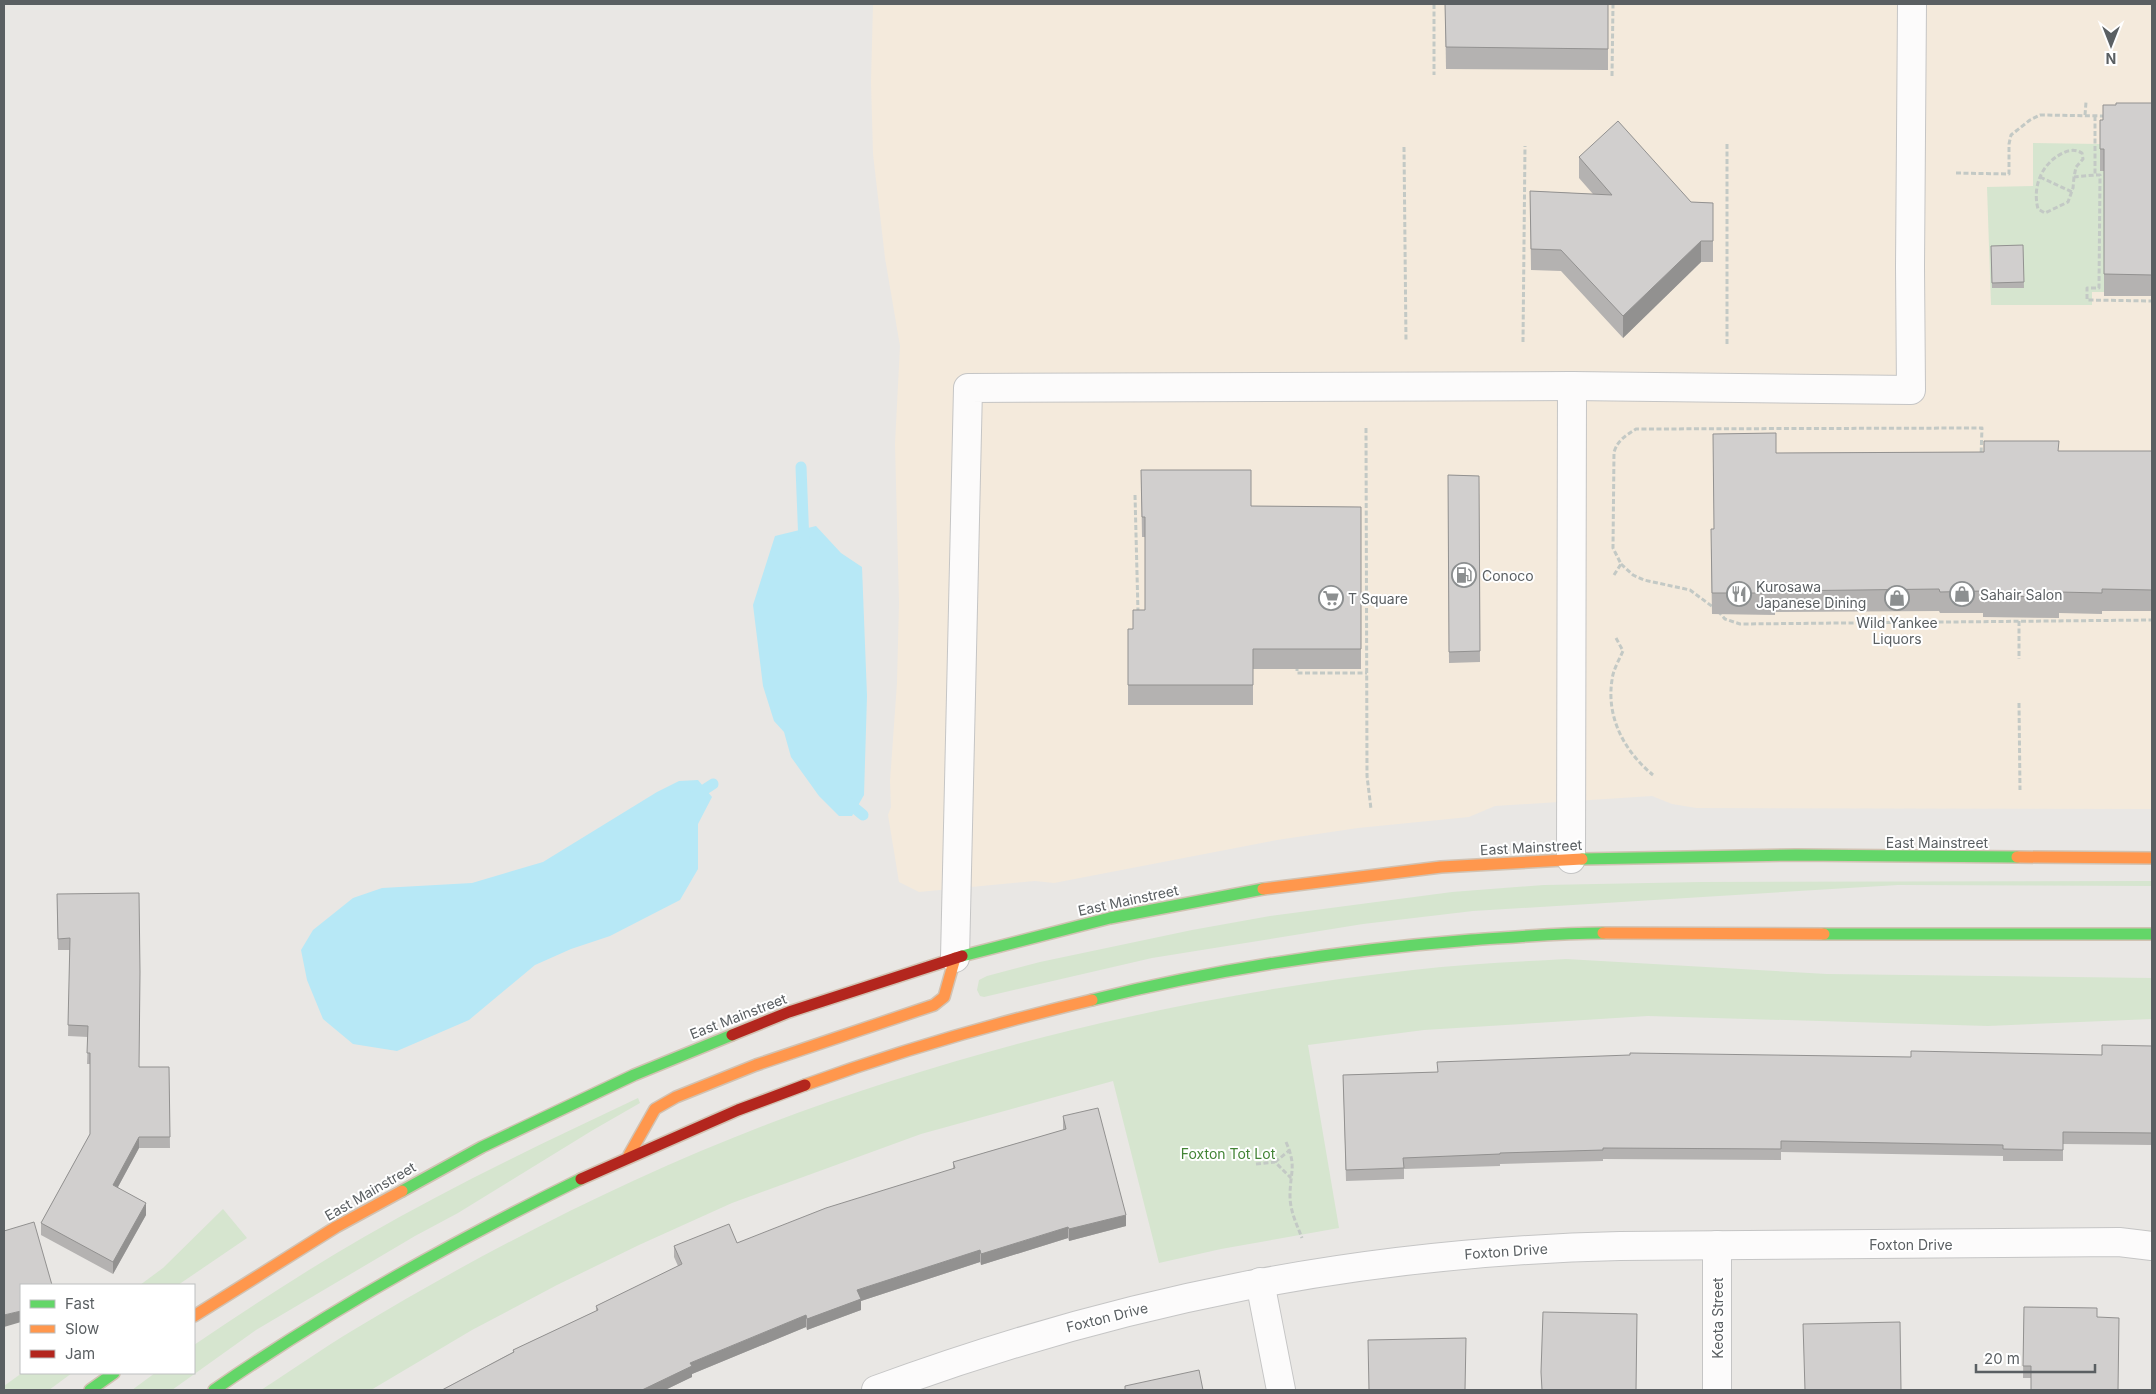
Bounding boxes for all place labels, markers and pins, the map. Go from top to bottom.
fuel station icon: Conoco [1451,562,1477,588]
place label: Conoco [1482,567,1534,584]
place label: Kurosawa Japanese Dining [1756,578,1866,611]
restaurant icon: Kurosawa Japanese Dining [1726,581,1752,607]
shop icon: Sahair Salon [1949,581,1975,607]
supermarket icon: T Square [1318,585,1344,611]
shop icon: Wild Yankee Liquors [1884,585,1910,611]
place label: Sahair Salon [1980,586,2062,603]
place label: T Square [1348,590,1408,607]
place label: Wild Yankee Liquors [1856,614,1938,647]

